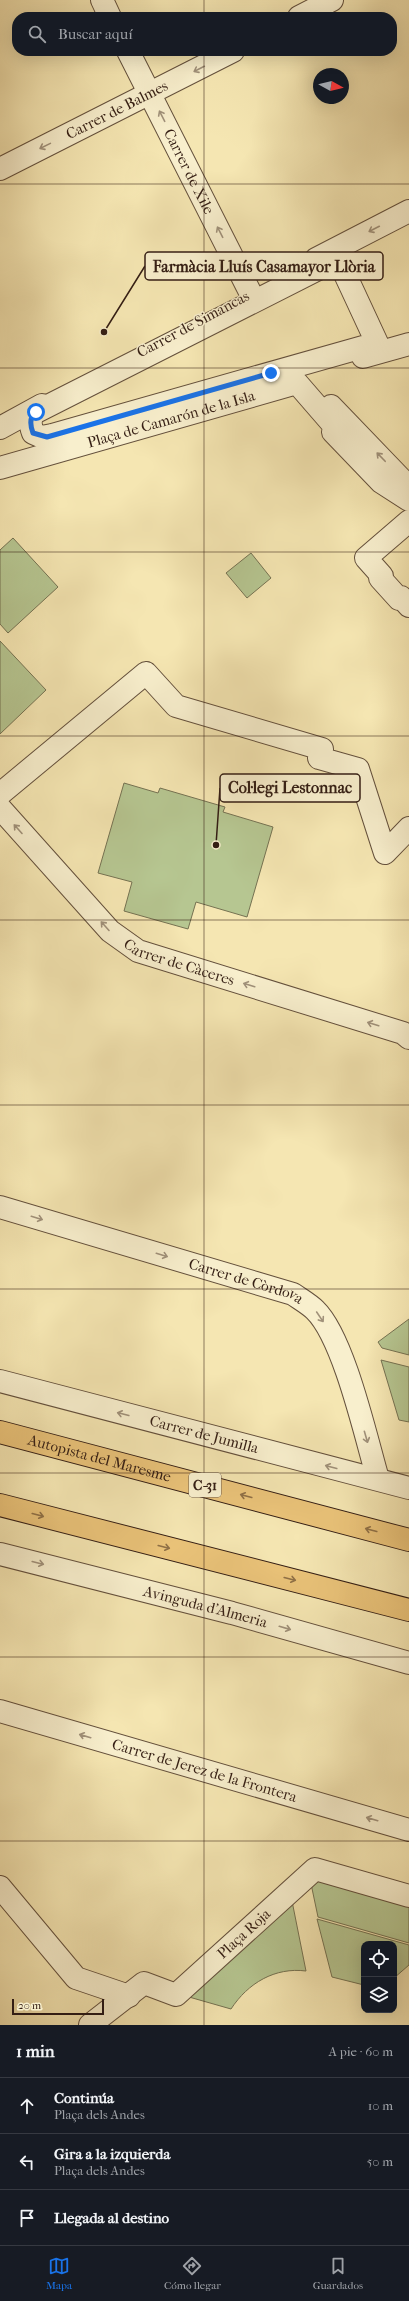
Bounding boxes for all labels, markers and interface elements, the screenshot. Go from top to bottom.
search box [12,12,397,56]
icon: search [26,23,48,45]
text: Buscar aquí [58,25,133,43]
one-way arrow [193,66,205,73]
north arrow [313,68,349,104]
street label: Carrer de Balmes [63,76,171,143]
one-way arrow [158,111,165,123]
street label: Carrer de Xile [160,126,218,218]
one-way arrow [39,143,51,150]
one-way arrow [369,225,381,233]
one-way arrow [216,227,224,239]
callout: Farmàcia Lluís Casamayor Llòria [145,252,383,280]
text: Farmàcia Lluís Casamayor Llòria [152,257,376,277]
street label: Carrer de Simancas [134,287,253,361]
route end [262,364,280,382]
street label: Plaça de Camarón de la Isla [85,386,258,452]
route start [27,403,45,421]
one-way arrow [376,452,385,463]
callout: Col·legi Lestonnac [220,774,360,802]
text: Col·legi Lestonnac [228,778,352,798]
one-way arrow [13,824,23,834]
one-way arrow [100,921,109,931]
street label: Carrer de Càceres [120,935,237,989]
one-way arrow [243,981,256,988]
one-way arrow [367,1020,380,1027]
one-way arrow [31,1215,44,1222]
one-way arrow [155,1252,168,1259]
street label: Carrer de Còrdova [187,1255,308,1308]
one-way arrow [316,1311,324,1322]
one-way arrow [117,1410,130,1418]
street label: Carrer de Jumilla [148,1412,261,1458]
street label: Autopista del Maresme [25,1431,174,1486]
one-way arrow [363,1431,370,1444]
one-way arrow [325,1463,338,1470]
road number: C-31 [189,1473,221,1497]
one-way arrow [240,1492,253,1499]
one-way arrow [31,1512,44,1520]
one-way arrow [365,1526,378,1533]
one-way arrow [157,1544,170,1552]
one-way arrow [31,1560,44,1567]
one-way arrow [283,1575,296,1583]
street label: Avinguda d'Almeria [141,1582,270,1632]
one-way arrow [279,1625,292,1632]
one-way arrow [79,1732,92,1739]
street label: Carrer de Jerez de la Frontera [110,1735,300,1806]
one-way arrow [365,1815,378,1822]
street label: Plaça Roja [213,1904,275,1962]
map controls [361,1941,397,2013]
button: locate [361,1941,397,1977]
button: layers [361,1977,397,2013]
scale bar [12,1997,104,2016]
text: 20 m [18,1999,41,2012]
text: 1 min [16,2041,55,2061]
text: A pie · 60 m [329,2044,393,2059]
text: Continúa [54,2089,114,2107]
icon: ahead [16,2095,38,2117]
text: 10 m [368,2098,393,2113]
text: Plaça dels Andes [54,2107,145,2122]
text: Gira a la izquierda [54,2145,170,2163]
icon: left [16,2151,38,2173]
text: 50 m [367,2154,393,2169]
text: Plaça dels Andes [54,2163,145,2178]
icon: arrive [16,2207,38,2229]
text: Llegada al destino [54,2209,169,2227]
tab: Mapa [46,2255,72,2292]
tab: Cómo llegar [164,2255,221,2292]
tab: Guardados [313,2255,363,2292]

